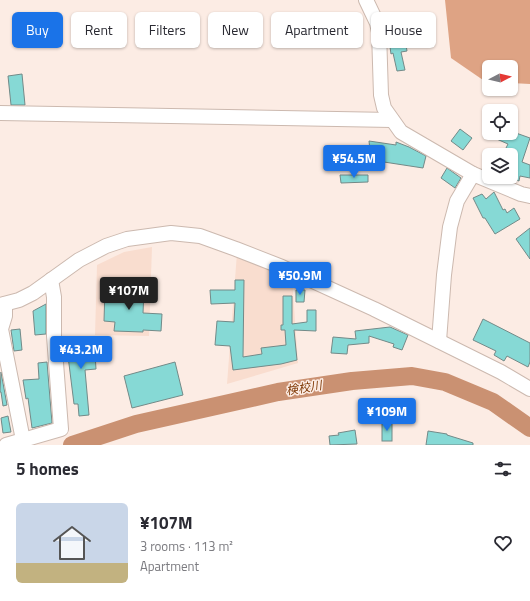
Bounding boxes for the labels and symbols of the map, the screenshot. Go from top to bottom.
north arrow [482,60,518,96]
pin: ¥54.5M [321,145,387,179]
pin: ¥50.9M [267,262,333,296]
pin: ¥107M [101,277,157,311]
pin: ¥43.2M [48,336,114,370]
water label: 検校川 [285,375,325,400]
pin: ¥109M [359,398,415,432]

